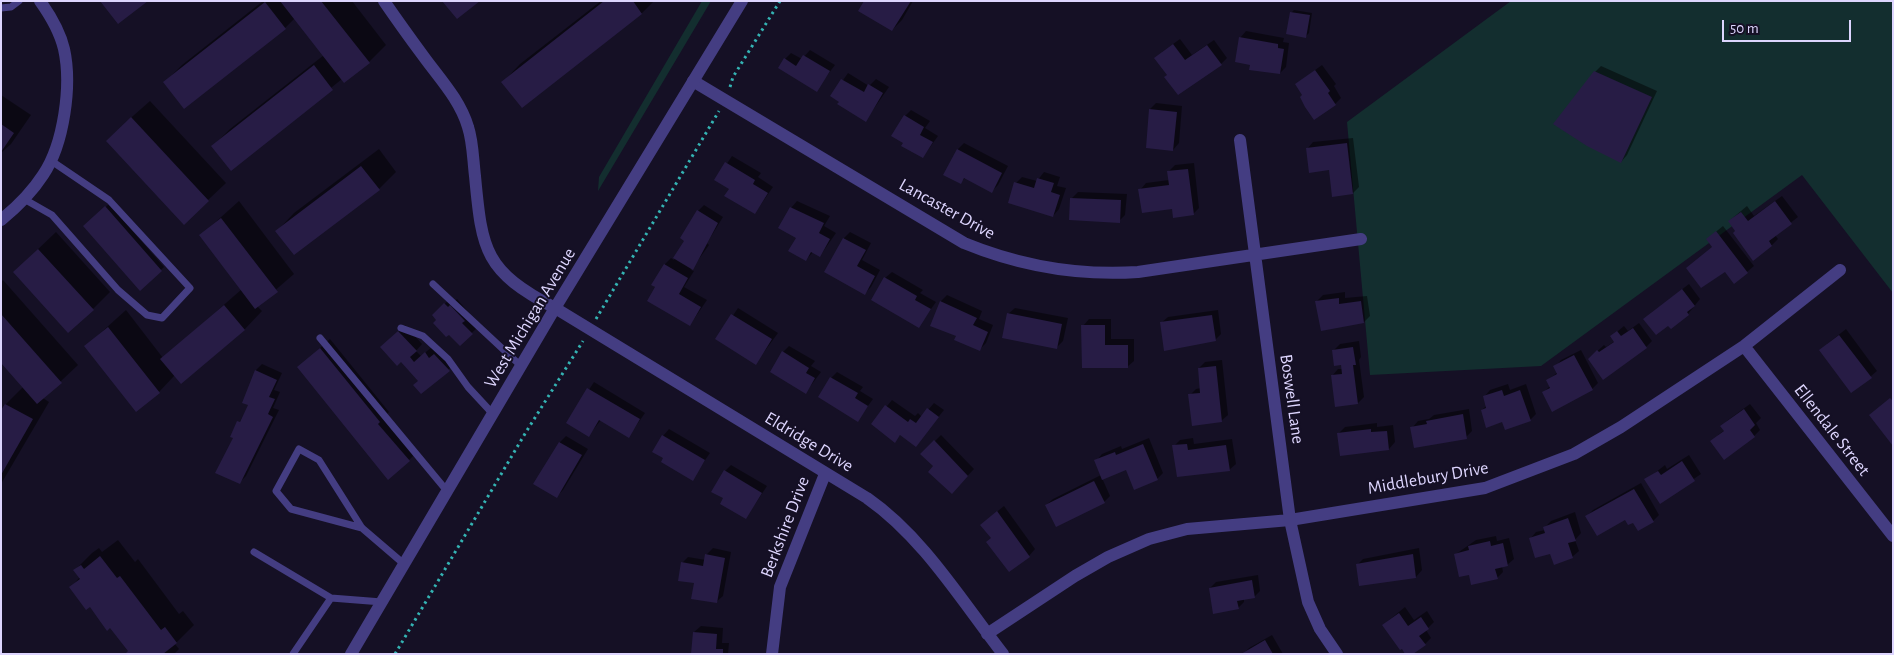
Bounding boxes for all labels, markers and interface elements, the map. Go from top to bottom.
scale bar [1724,10,1853,42]
text: 50 m [1730,21,1759,36]
street label: Lancaster Drive [895,174,999,244]
street label: West Michigan Avenue [480,244,580,392]
street label: Boswell Lane [1275,353,1309,445]
street label: Ellendale Street [1789,380,1875,480]
street label: Eldridge Drive [761,407,857,477]
street label: Middlebury Drive [1366,457,1490,499]
street label: Berkshire Drive [756,473,814,581]

